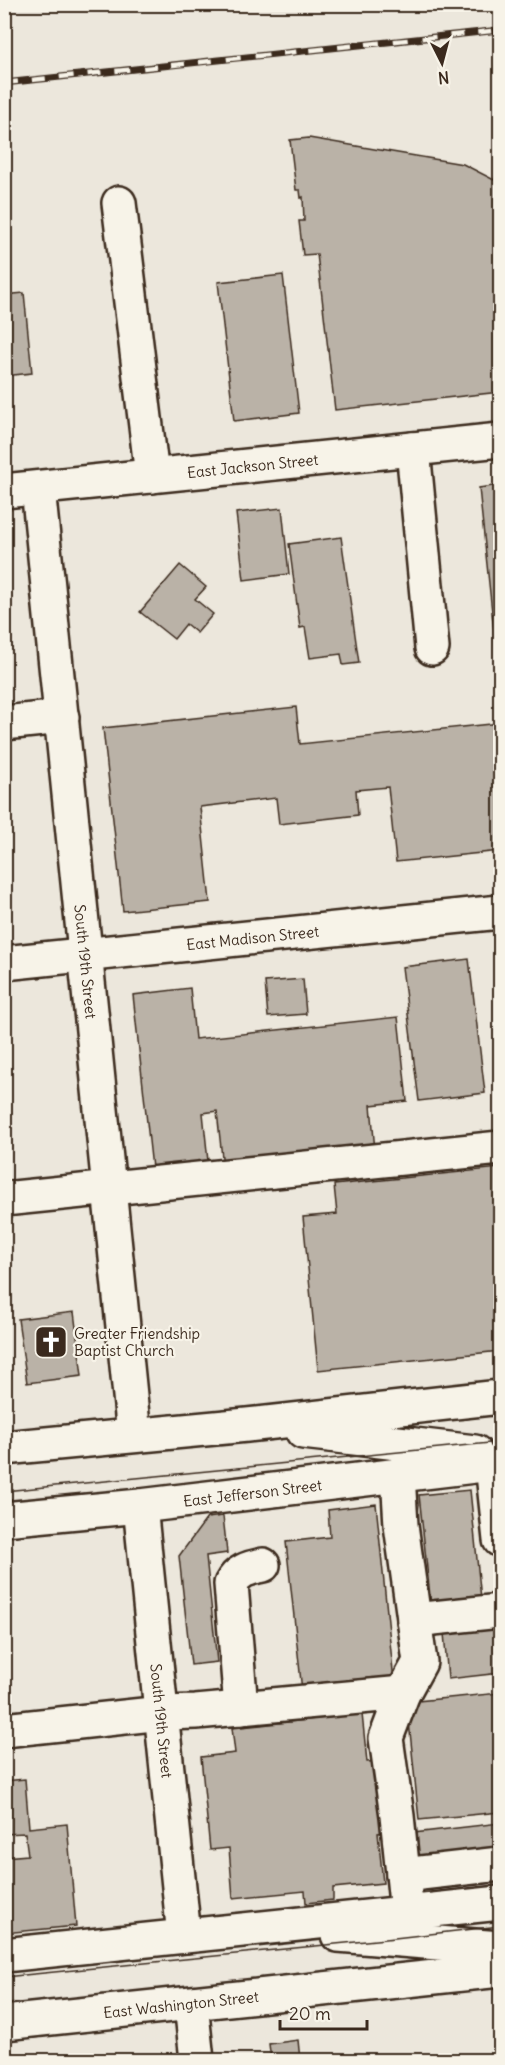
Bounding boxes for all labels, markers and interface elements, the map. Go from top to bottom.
north arrow [412,33,472,93]
text: N [437,67,450,88]
street label: East Jackson Street [186,449,319,482]
street label: South 19th Street [71,903,101,1020]
street label: East Madison Street [186,921,320,954]
church icon: Greater Friendship Baptist Church [33,1324,69,1360]
place label: Greater Friendship Baptist Church [74,1324,200,1360]
street label: East Jefferson Street [182,1475,323,1510]
street label: South 19th Street [147,1663,177,1779]
street label: East Washington Street [102,1986,260,2022]
scale bar [280,1993,367,2031]
text: 20 m [289,2002,331,2025]

